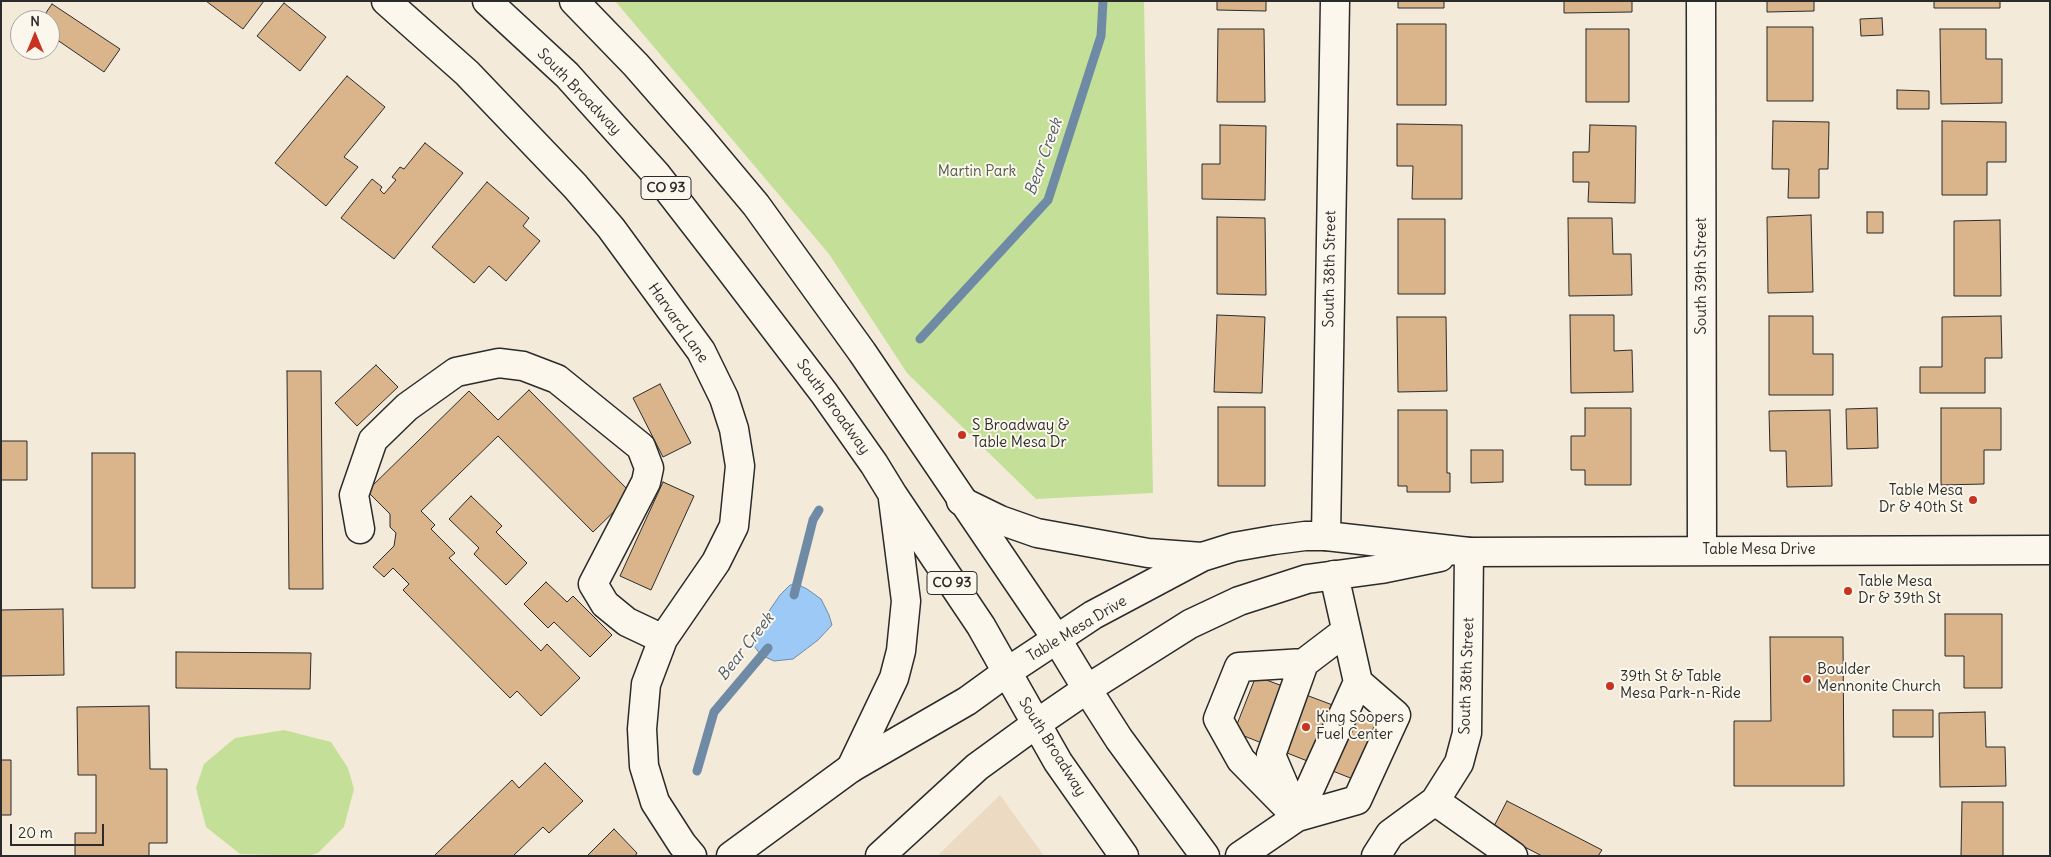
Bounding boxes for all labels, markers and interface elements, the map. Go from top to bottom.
north arrow [10,10,60,60]
text: N [30,12,40,30]
street label: South Broadway [533,45,625,139]
water label: Bear Creek [1021,116,1067,198]
park label: Martin Park [938,163,1016,181]
road number: CO 93 [641,177,691,200]
street label: South 38th Street [1320,210,1340,328]
street label: South 39th Street [1693,217,1711,335]
street label: Harvard Lane [644,280,712,366]
street label: South Broadway [792,356,874,458]
place label: S Broadway & Table Mesa Dr [972,417,1069,452]
marker: S Broadway & Table Mesa Dr [956,429,968,441]
place label: Table Mesa Dr & 40th St [1879,482,1963,517]
marker: Table Mesa Dr & 40th St [1967,494,1979,506]
street label: Table Mesa Drive [1702,541,1816,559]
road number: CO 93 [927,572,977,594]
place label: Table Mesa Dr & 39th St [1858,573,1941,608]
marker: Table Mesa Dr & 39th St [1842,585,1854,597]
street label: Table Mesa Drive [1024,592,1130,666]
water label: Bear Creek [714,609,778,685]
street label: South 38th Street [1456,617,1478,735]
place label: Boulder Mennonite Church [1817,661,1941,696]
place label: 39th St & Table Mesa Park-n-Ride [1620,668,1741,703]
marker: Boulder Mennonite Church [1801,673,1813,685]
marker: 39th St & Table Mesa Park-n-Ride [1604,680,1616,692]
street label: South Broadway [1014,694,1090,800]
place label: King Soopers Fuel Center [1316,709,1404,744]
marker: King Soopers Fuel Center [1300,721,1312,733]
scale bar [12,814,106,846]
text: 20 m [18,823,53,842]

